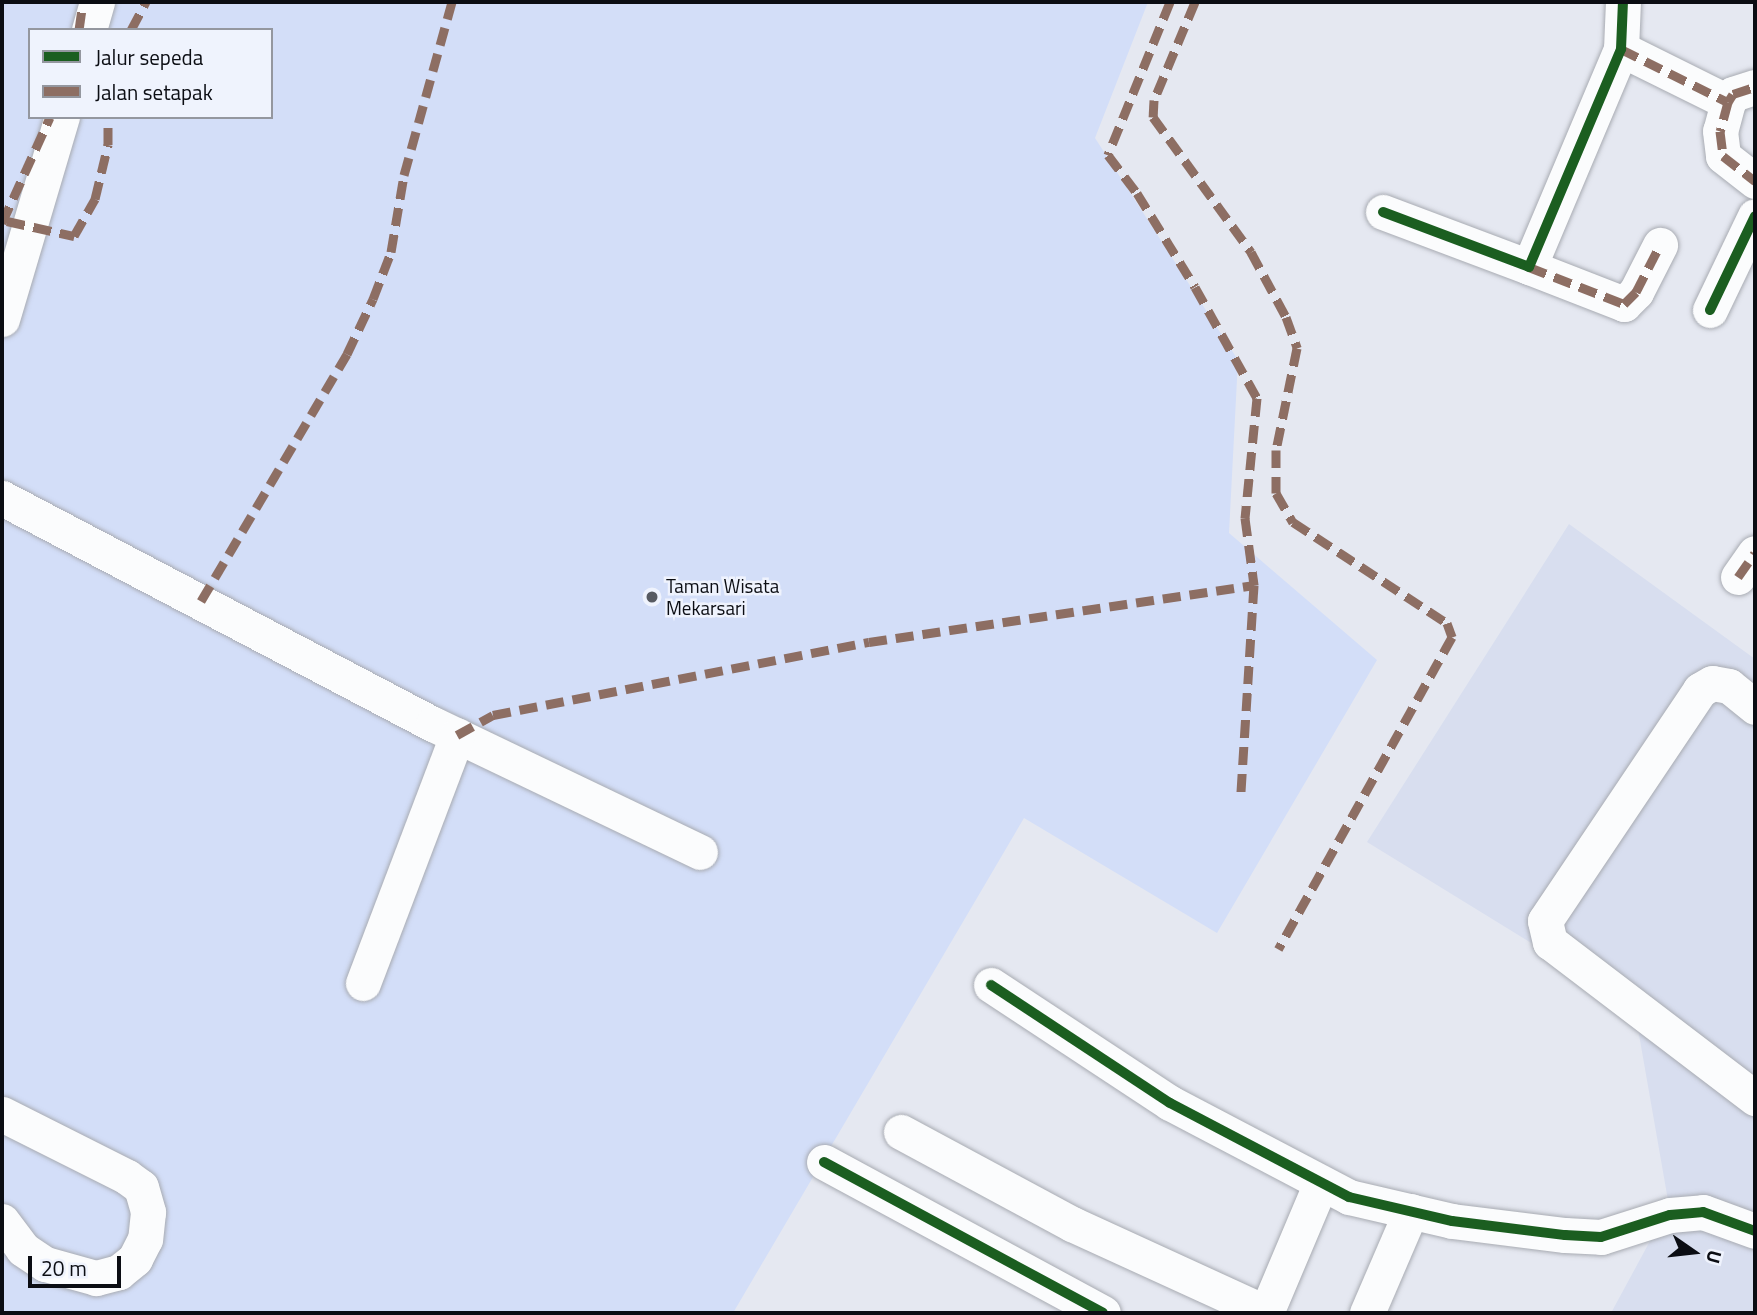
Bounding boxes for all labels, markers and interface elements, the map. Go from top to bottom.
legend [28,28,273,119]
text: Jalur sepeda [95,41,203,73]
text: Jalan setapak [95,76,213,108]
place label: Taman Wisata Mekarsari [666,575,779,619]
marker: Taman Wisata Mekarsari [644,589,660,605]
north arrow [1659,1217,1729,1287]
scale bar [32,1242,124,1286]
text: U [1699,1248,1730,1267]
text: 20 m [41,1252,87,1284]

